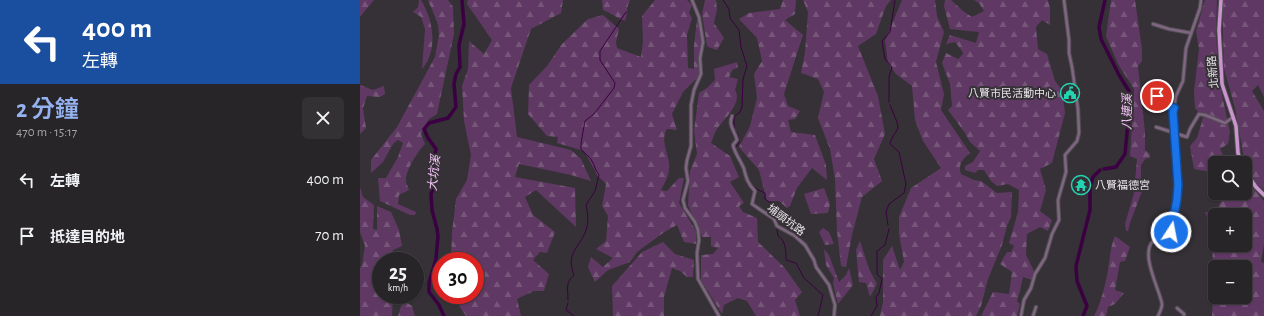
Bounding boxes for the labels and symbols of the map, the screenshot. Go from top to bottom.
street label: 北新路 [1205,55,1220,89]
pin [1140,79,1174,113]
public building icon: 八賢市民活動中心 [1059,82,1081,104]
place label: 八賢市民活動中心 [968,87,1056,99]
water label: 八連溪 [1120,92,1133,130]
water label: 大坑溪 [425,152,442,192]
temple icon: 八賢福德宮 [1070,174,1092,196]
place label: 八賢福德宮 [1095,179,1150,191]
street label: 埔頭坑路 [765,202,807,238]
position arrow [1150,211,1192,253]
speed limit sign: 30 [432,252,484,304]

